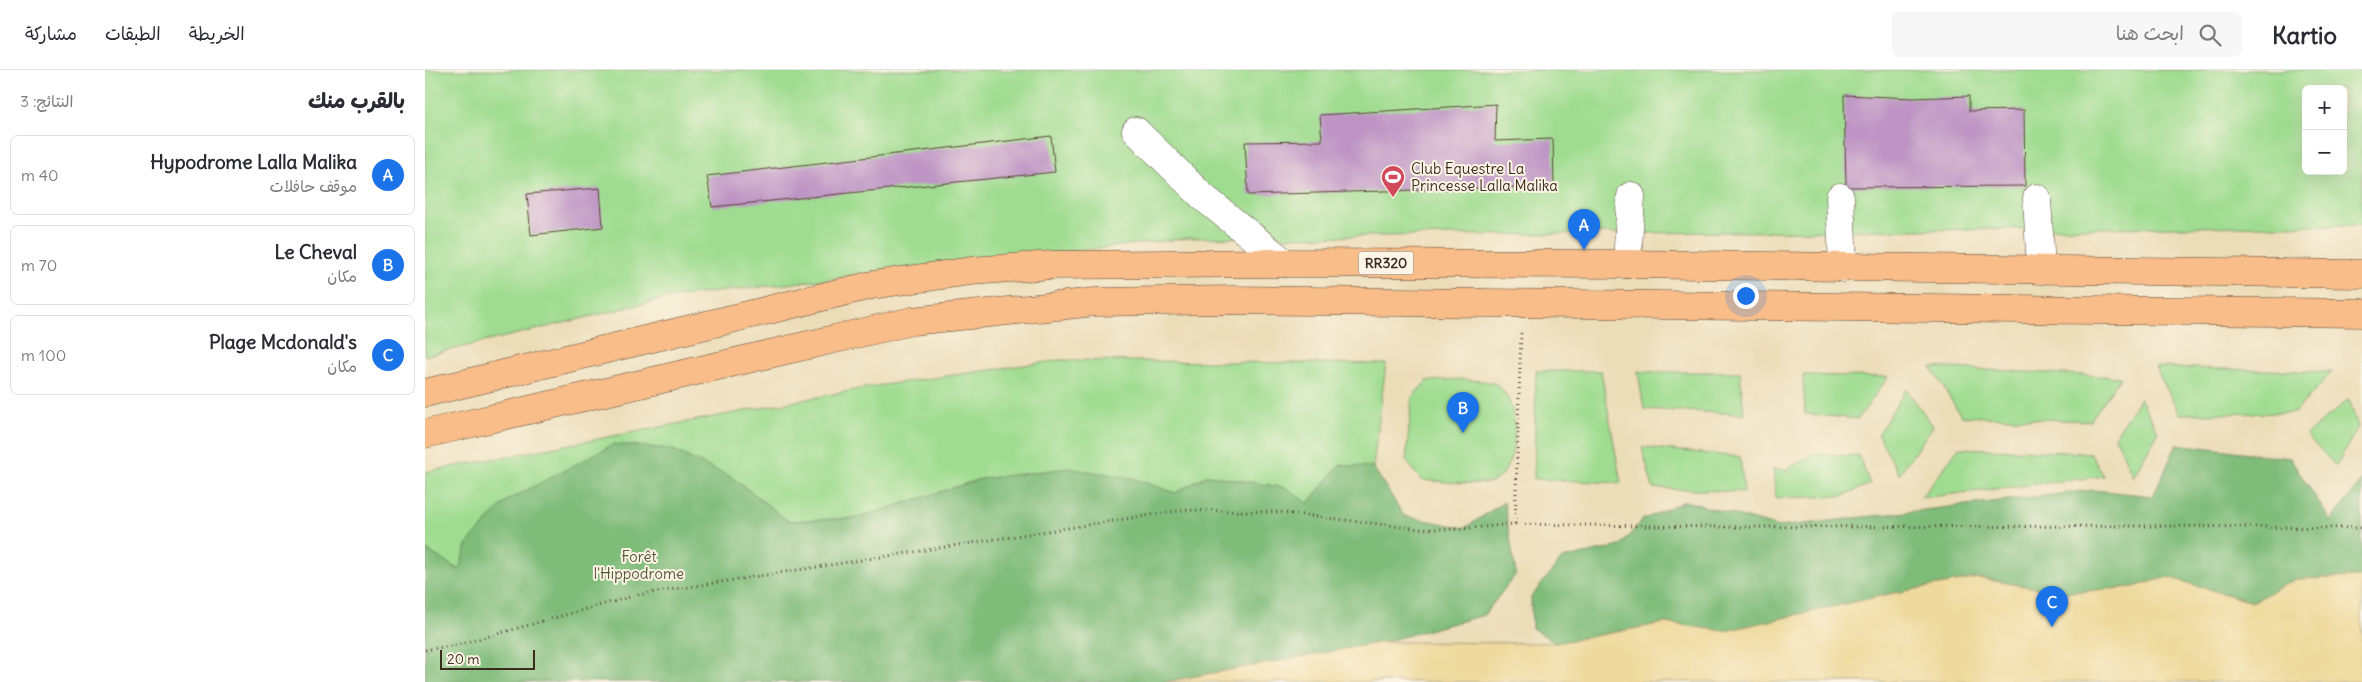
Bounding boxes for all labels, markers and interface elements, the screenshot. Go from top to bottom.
search box [1892,12,2242,57]
text: Kartio [2272,20,2337,50]
text: ابحث هنا [2116,21,2184,45]
icon: search [2196,21,2224,49]
text: مشاركة [25,22,77,45]
text: الطبقات [105,22,161,45]
text: الخريطة [189,22,245,45]
map controls [2302,85,2347,175]
button: + [2302,85,2347,130]
text: بالقرب منك [308,87,405,114]
text: النتائج: 3 [20,91,73,111]
button: − [2302,130,2347,175]
text: Hypodrome Lalla Malika [150,150,357,174]
place label: Club Equestre La Princesse Lalla Malika [1411,159,1558,195]
sports icon: Club Equestre La Princesse Lalla Malika [1380,164,1406,198]
text: 40 m [21,165,59,185]
text: A [383,165,393,185]
text: موقف حافلات [269,176,357,196]
pin: A [1568,209,1600,250]
text: Le Cheval [275,240,357,264]
road number: RR320 [1359,252,1413,274]
text: 70 m [21,255,57,275]
text: B [383,255,393,275]
text: مكان [327,266,357,286]
your location [1733,283,1759,309]
text: Plage Mcdonald's [209,330,357,354]
text: 100 m [21,345,66,365]
text: C [383,345,393,365]
text: مكان [327,356,357,376]
pin: B [1447,392,1479,433]
park label: Forêt l'Hippodrome [594,547,684,583]
pin: C [2036,586,2068,627]
scale bar [440,647,535,670]
text: 20 m [447,650,480,668]

